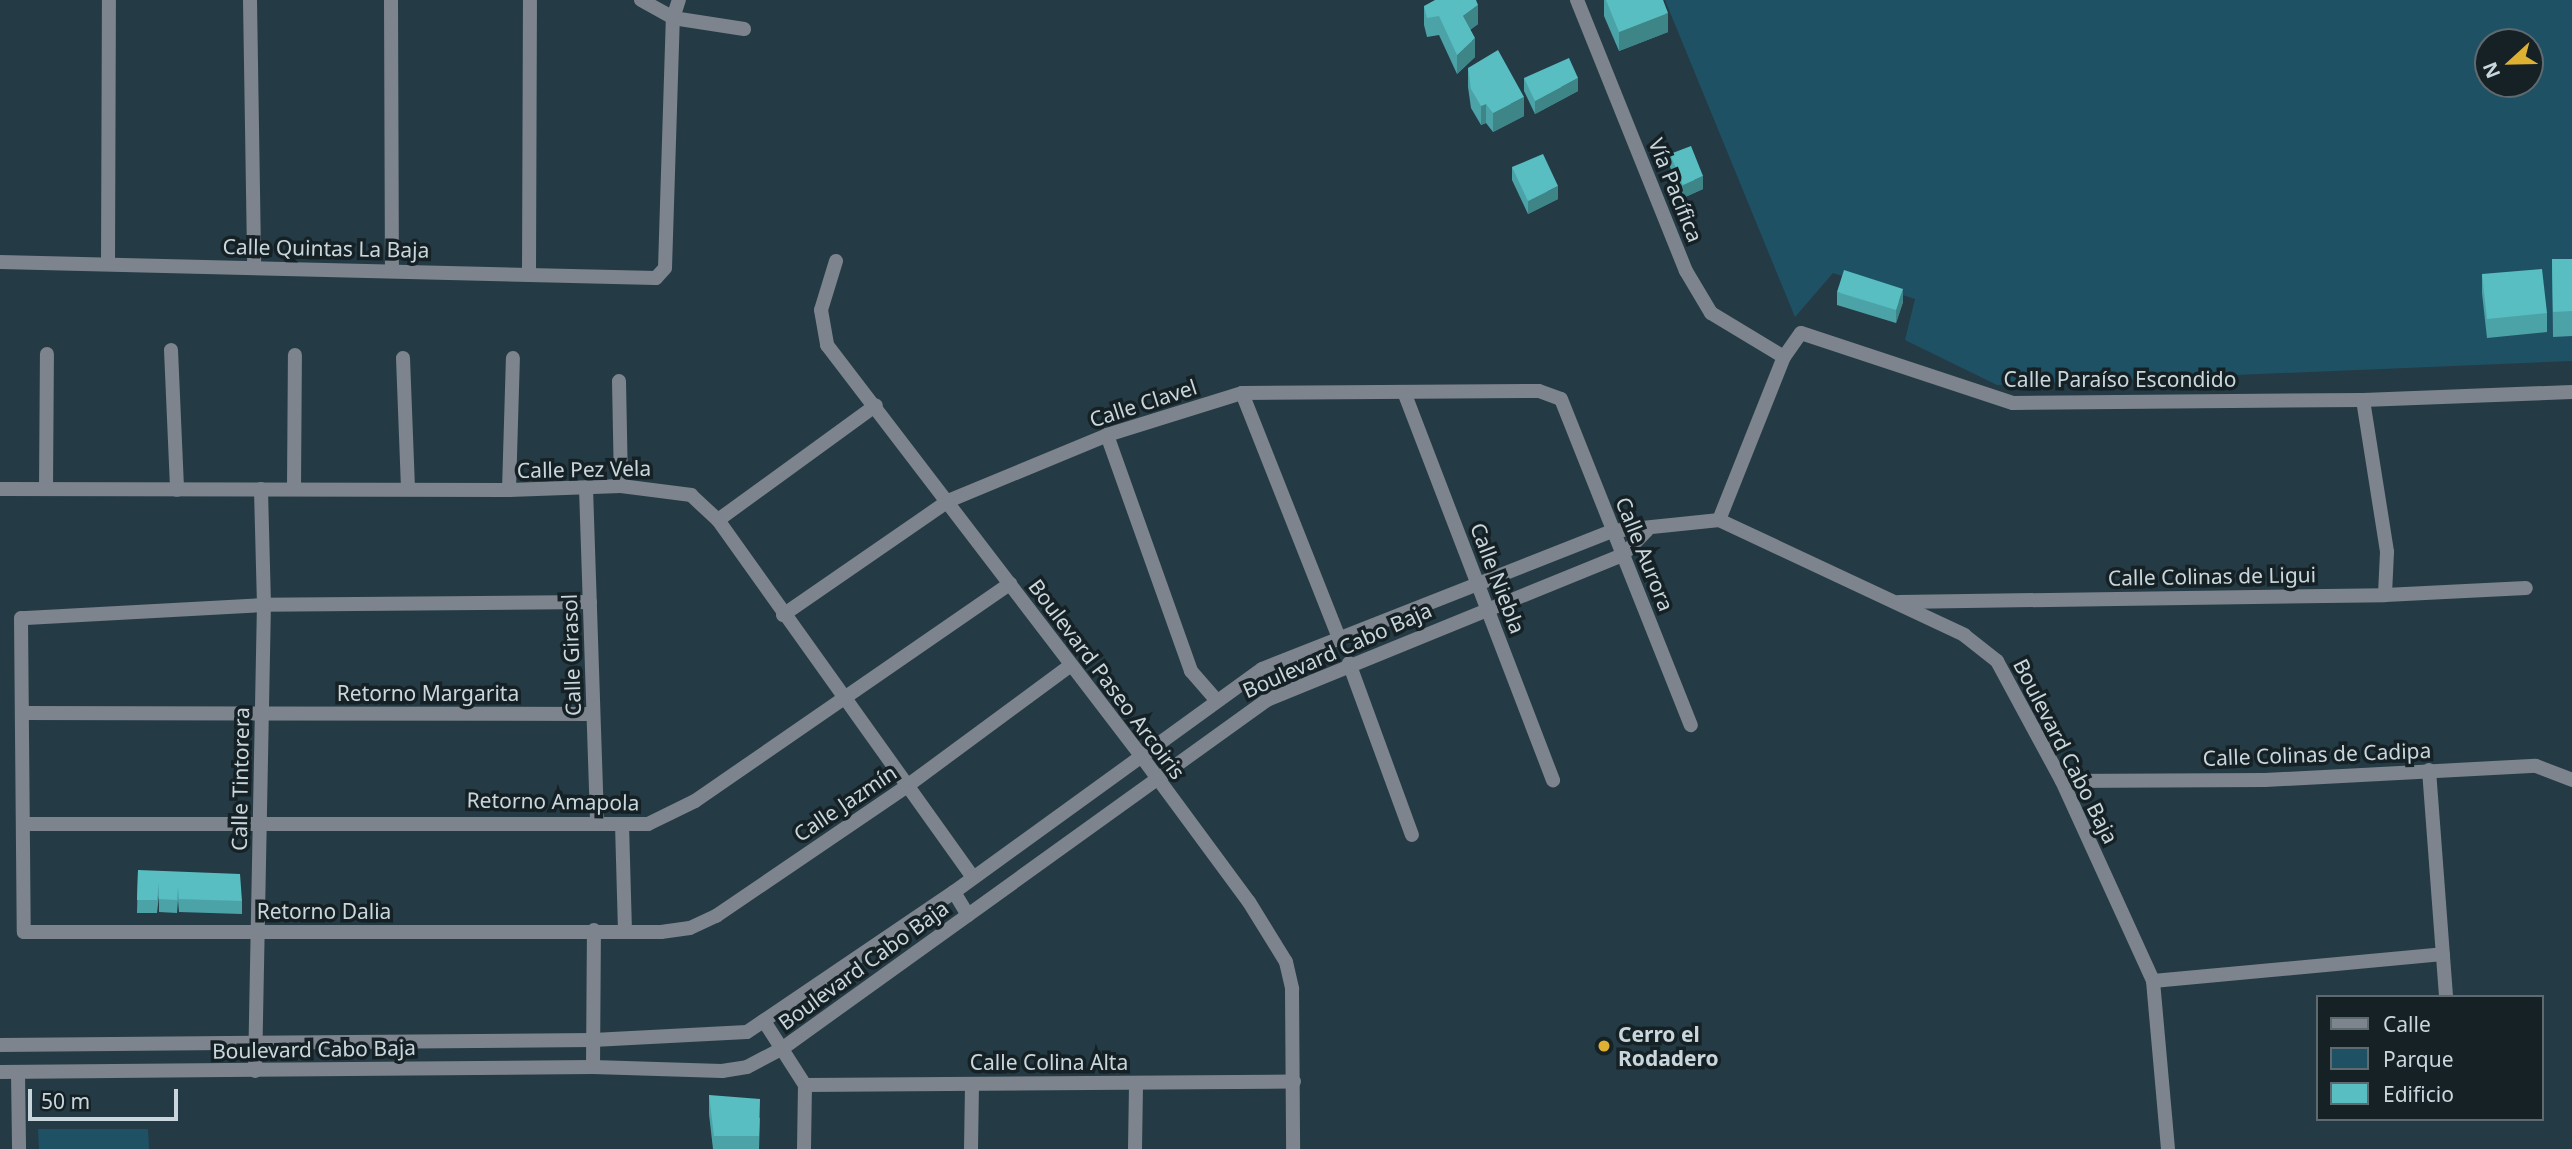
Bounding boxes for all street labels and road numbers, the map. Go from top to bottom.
street label: Vía Pacífica [1644,134,1708,246]
street label: Calle Quintas La Baja [222,234,430,262]
street label: Calle Paraíso Escondido [2004,366,2236,392]
street label: Calle Clavel [1086,374,1200,432]
street label: Calle Pez Vela [517,455,651,483]
street label: Calle Aurora [1611,493,1679,615]
street label: Calle Niebla [1465,519,1531,637]
street label: Calle Colinas de Ligui [2108,562,2316,590]
street label: Boulevard Paseo Arcoiris [1024,574,1190,784]
street label: Calle Girasol [556,594,586,716]
street label: Boulevard Cabo Baja [1239,597,1435,703]
street label: Boulevard Cabo Baja [2008,654,2124,848]
street label: Retorno Margarita [337,680,519,706]
street label: Calle Tintorera [226,707,254,851]
street label: Calle Colinas de Cadipa [2202,737,2432,771]
street label: Calle Jazmín [789,759,901,847]
street label: Retorno Amapola [466,787,640,815]
street label: Boulevard Cabo Baja [773,895,953,1035]
street label: Retorno Dalia [257,898,391,924]
street label: Boulevard Cabo Baja [212,1035,416,1063]
street label: Calle Colina Alta [970,1049,1128,1075]

